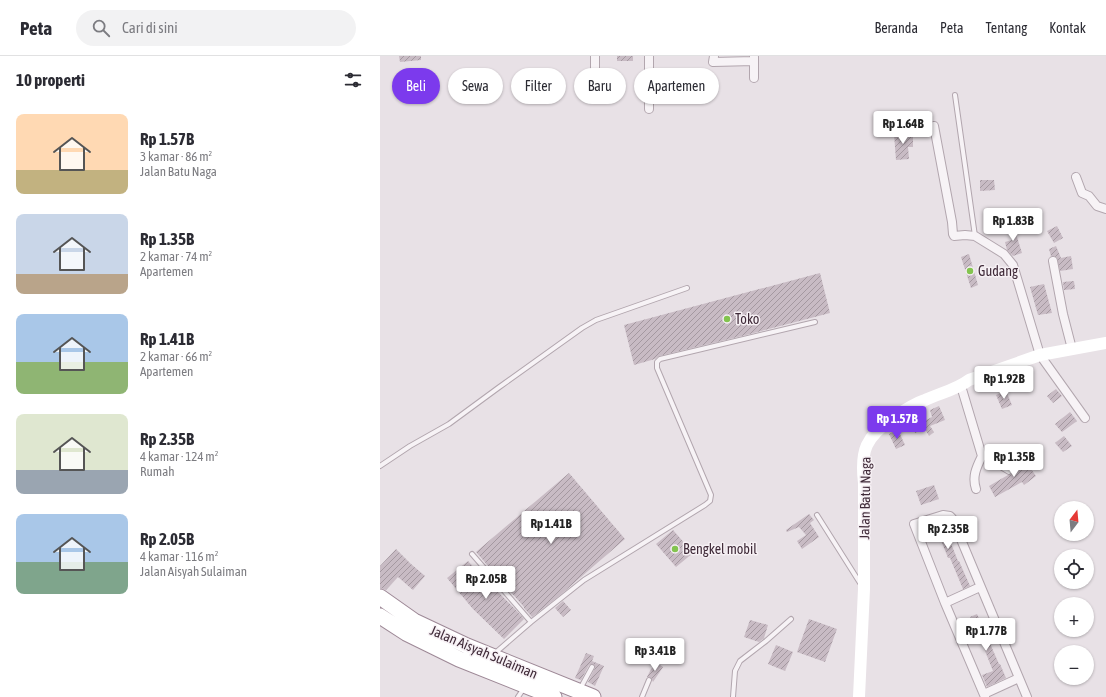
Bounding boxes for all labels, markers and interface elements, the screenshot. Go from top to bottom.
search box [76,10,356,46]
text: Peta [20,17,52,39]
icon: search [90,17,112,39]
text: Cari di sini [122,19,178,36]
text: Beranda [875,20,918,36]
text: Peta [940,20,964,36]
text: Tentang [986,20,1027,36]
text: Kontak [1049,20,1086,36]
chip: Beli [392,68,440,104]
chip: Sewa [448,68,503,104]
chip: Filter [511,68,566,104]
chip: Baru [574,68,626,104]
chip: Apartemen [634,68,719,104]
icon: filters [342,69,364,91]
text: 10 properti [16,70,85,90]
pin: Rp 1.64B [862,111,944,145]
text: Rp 1.64B [882,116,924,131]
text: Rp 1.57B [140,129,194,149]
icon: home [48,130,96,178]
text: 3 kamar · 86 m² [140,149,212,164]
text: Jalan Batu Naga [140,164,217,179]
pin: Rp 1.83B [972,208,1054,242]
text: Rp 1.83B [992,213,1034,228]
text: Rp 1.35B [140,229,194,249]
icon: home [48,230,96,278]
text: 2 kamar · 74 m² [140,249,212,264]
place label: Gudang [978,263,1018,279]
text: Apartemen [140,264,193,279]
marker: Gudang [965,266,975,276]
place label: Toko [735,311,759,327]
marker: Toko [722,314,732,324]
text: Rp 1.41B [140,329,194,349]
icon: home [48,330,96,378]
text: 2 kamar · 66 m² [140,349,212,364]
text: Apartemen [140,364,193,379]
pin: Rp 1.92B [963,366,1045,400]
text: Rp 1.92B [983,371,1025,386]
pin: Rp 1.57B [856,406,938,440]
text: Rp 1.57B [876,411,918,426]
text: Rp 2.35B [140,429,194,449]
icon: home [48,430,96,478]
pin: Rp 1.35B [973,444,1055,478]
text: 4 kamar · 124 m² [140,449,218,464]
text: Rp 1.35B [993,449,1035,464]
street label: Jalan Batu Naga [856,456,874,540]
text: Rumah [140,464,175,479]
north arrow [1054,501,1094,541]
map controls [1054,501,1094,685]
pin: Rp 1.41B [510,511,592,545]
text: Rp 1.41B [530,516,572,531]
pin: Rp 2.35B [907,516,989,550]
text: Rp 2.35B [927,521,969,536]
text: Rp 2.05B [140,529,194,549]
icon: home [48,530,96,578]
place label: Bengkel mobil [683,541,757,557]
marker: Bengkel mobil [670,544,680,554]
text: 4 kamar · 116 m² [140,549,218,564]
button: locate [1054,549,1094,589]
text: Jalan Aisyah Sulaiman [140,564,247,579]
pin: Rp 2.05B [445,566,527,600]
text: Rp 2.05B [465,571,507,586]
button: + [1054,597,1094,637]
pin: Rp 1.77B [945,618,1027,652]
street label: Jalan Aisyah Sulaiman [428,622,540,682]
text: Rp 1.77B [965,623,1007,638]
pin: Rp 3.41B [614,638,696,672]
text: Rp 3.41B [634,643,676,658]
button: − [1054,645,1094,685]

